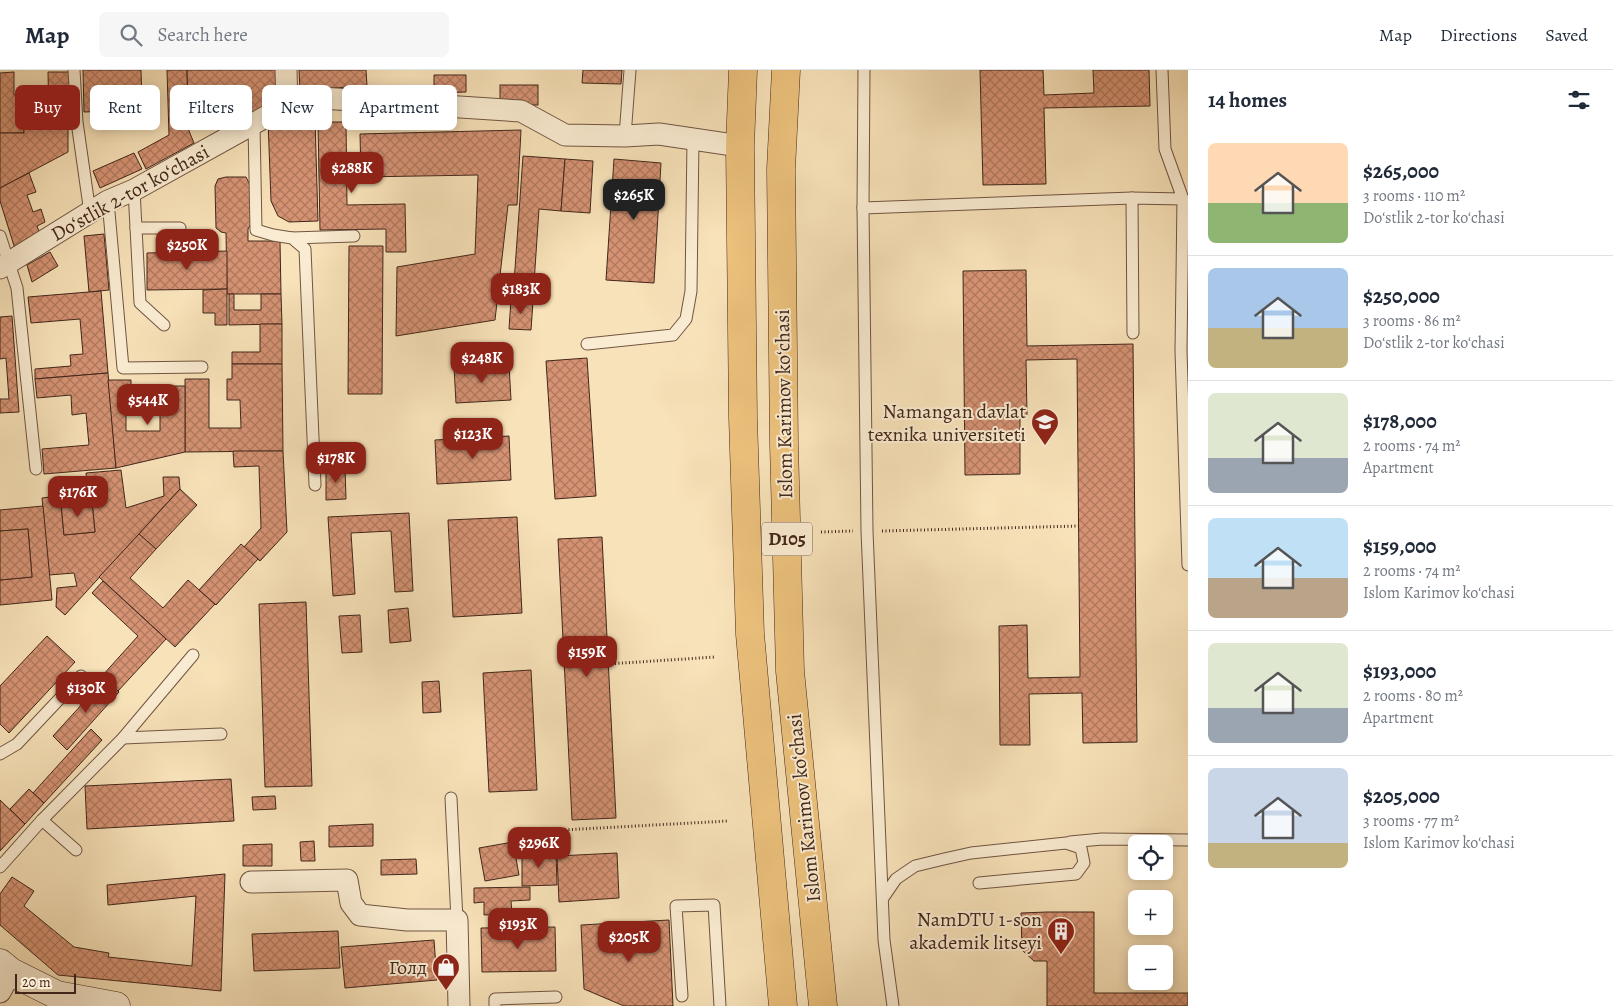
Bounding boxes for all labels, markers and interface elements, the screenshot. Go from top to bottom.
search box [99,12,449,57]
text: Map [25,19,69,51]
icon: search [117,21,145,49]
text: Search here [157,22,248,48]
text: Map [1379,23,1412,47]
text: Directions [1440,23,1517,47]
text: Saved [1545,23,1588,47]
chip: Buy [15,85,80,130]
chip: Rent [90,85,160,130]
chip: Filters [170,85,252,130]
chip: New [262,85,332,130]
chip: Apartment [342,85,457,130]
text: 14 homes [1208,86,1287,114]
icon: filters [1565,86,1593,114]
street label: Doʻstlik 2-tor koʻchasi [46,138,214,248]
pin: $288K [317,152,387,194]
text: $288K [331,157,373,179]
text: $265,000 [1363,157,1439,185]
icon: home [1248,163,1308,223]
pin: $265K [599,178,669,221]
text: $265K [614,184,654,206]
text: 3 rooms · 110 m² [1363,185,1465,207]
text: Doʻstlik 2-tor koʻchasi [1363,207,1505,229]
pin: $250K [152,228,222,271]
text: $250K [167,234,207,256]
pin: $183K [486,272,556,315]
text: $183K [502,278,540,300]
text: $250,000 [1363,282,1440,310]
icon: home [1248,288,1308,348]
street label: Islom Karimov koʻchasi [769,309,799,499]
text: 3 rooms · 86 m² [1363,310,1461,332]
text: Doʻstlik 2-tor koʻchasi [1363,332,1505,354]
pin: $248K [447,342,517,384]
text: $248K [462,347,502,369]
pin: $544K [113,384,183,426]
text: $544K [128,389,168,411]
place label: Namangan davlat texnika universiteti [868,398,1026,448]
school or university icon: Namangan davlat texnika universiteti [1030,407,1060,446]
text: $178,000 [1363,407,1437,435]
icon: home [1248,413,1308,473]
pin: $123K [438,418,508,460]
text: $123K [454,423,492,445]
text: 2 rooms · 74 m² [1363,435,1461,457]
pin: $178K [301,442,371,484]
text: $178K [317,447,355,469]
text: Apartment [1363,457,1434,479]
pin: $176K [43,476,113,518]
text: $176K [59,481,97,503]
road number: D105 [762,522,812,556]
text: $159,000 [1363,532,1436,560]
icon: home [1248,538,1308,598]
text: 2 rooms · 74 m² [1363,560,1461,582]
text: Islom Karimov koʻchasi [1363,582,1515,604]
pin: $159K [552,636,622,678]
text: $159K [568,641,606,663]
text: $193,000 [1363,657,1436,685]
icon: home [1248,663,1308,723]
pin: $130K [51,672,121,714]
text: $130K [67,677,105,699]
text: 2 rooms · 80 m² [1363,685,1463,707]
text: Apartment [1363,707,1434,729]
street label: Islom Karimov koʻchasi [781,712,827,904]
text: $205,000 [1363,782,1440,810]
icon: home [1248,788,1308,848]
text: 3 rooms · 77 m² [1363,810,1459,832]
pin: $296K [504,826,574,869]
text: $296K [519,832,559,854]
text: Islom Karimov koʻchasi [1363,832,1515,854]
map controls [1128,835,1173,990]
button: locate [1128,835,1173,880]
button: + [1128,890,1173,935]
place label: NamDTU 1-son akademik litseyi [909,906,1042,956]
pin: $193K [483,908,553,950]
text: $193K [499,913,537,935]
building icon: NamDTU 1-son akademik litseyi [1046,916,1076,955]
pin: $205K [594,920,664,963]
text: $205K [609,926,649,948]
button: − [1128,945,1173,990]
shop icon: Голд [431,952,461,991]
place label: Голд [389,954,427,981]
scale bar [15,971,76,994]
text: 20 m [22,973,51,992]

